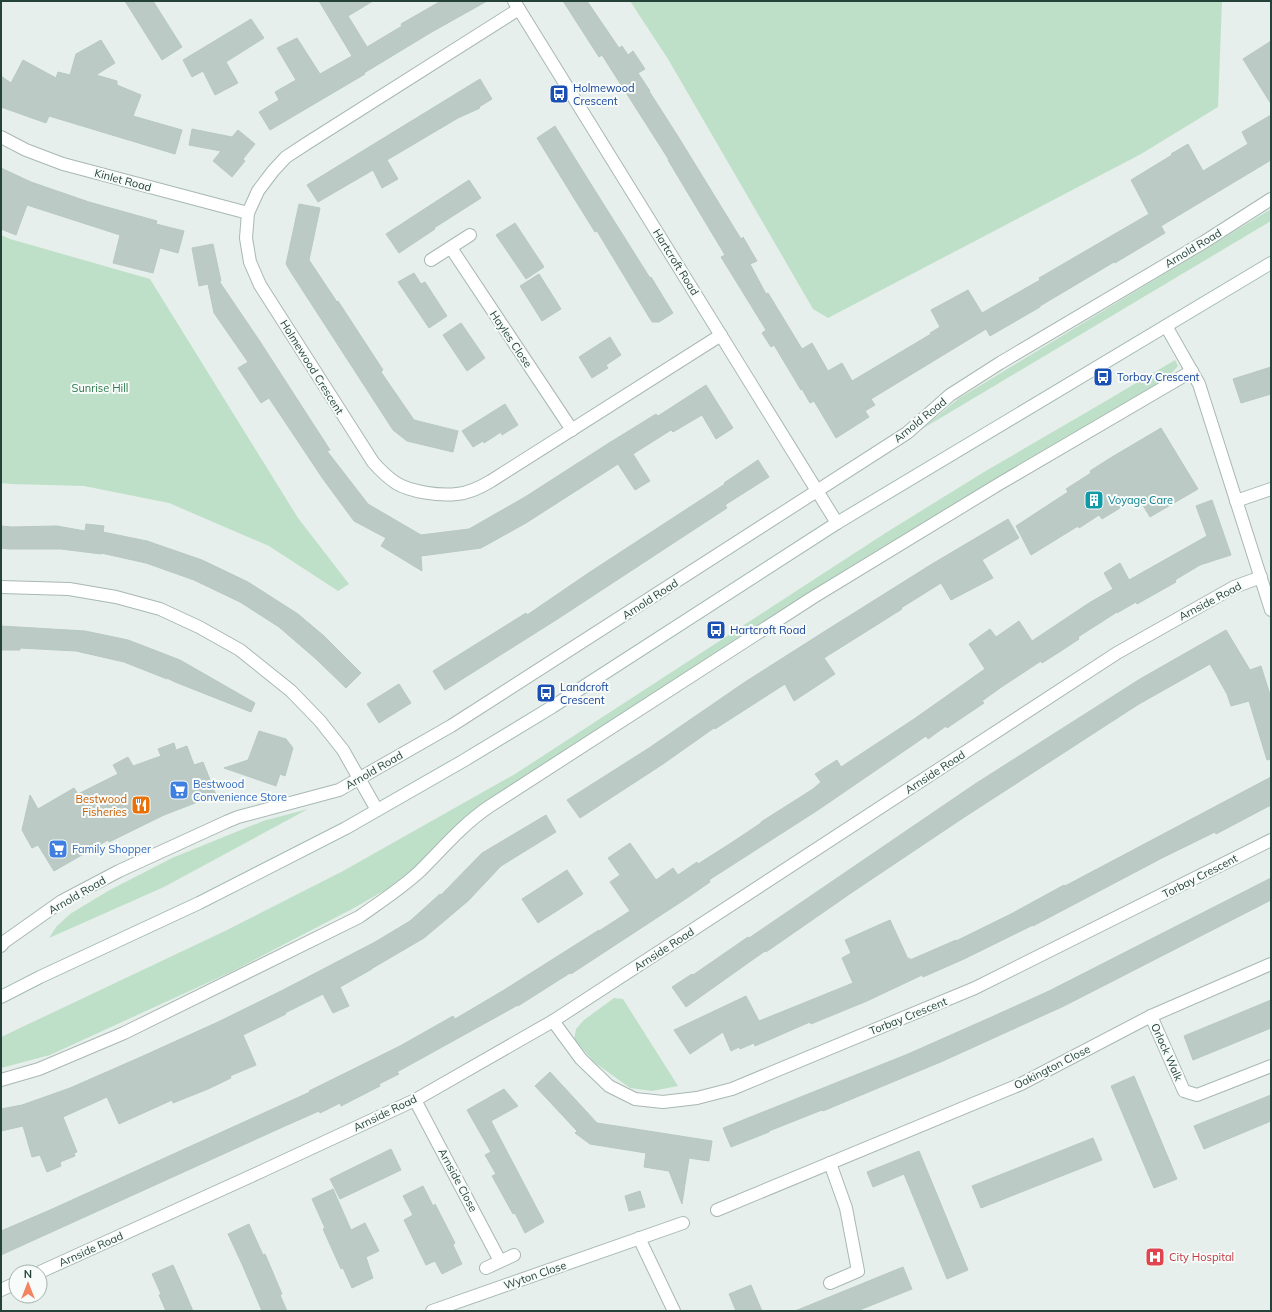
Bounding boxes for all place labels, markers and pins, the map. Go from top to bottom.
place label: Holmewood Crescent [573,81,635,108]
bus stop icon: Holmewood Crescent [548,83,570,105]
bus stop icon: Torbay Crescent [1092,366,1114,388]
place label: Torbay Crescent [1117,370,1200,384]
building icon: Voyage Care [1083,489,1105,511]
place label: Voyage Care [1108,493,1173,507]
bus stop icon: Hartcroft Road [705,619,727,641]
place label: Hartcroft Road [730,623,806,637]
place label: Landcroft Crescent [560,680,609,707]
bus stop icon: Landcroft Crescent [535,682,557,704]
place label: Bestwood Convenience Store [193,777,287,804]
supermarket icon: Bestwood Convenience Store [168,779,190,801]
place label: Bestwood Fisheries [76,792,127,819]
restaurant icon: Bestwood Fisheries [130,794,152,816]
supermarket icon: Family Shopper [47,838,69,860]
place label: Family Shopper [72,842,151,856]
hospital icon: City Hospital [1144,1246,1166,1268]
place label: City Hospital [1169,1250,1234,1264]

